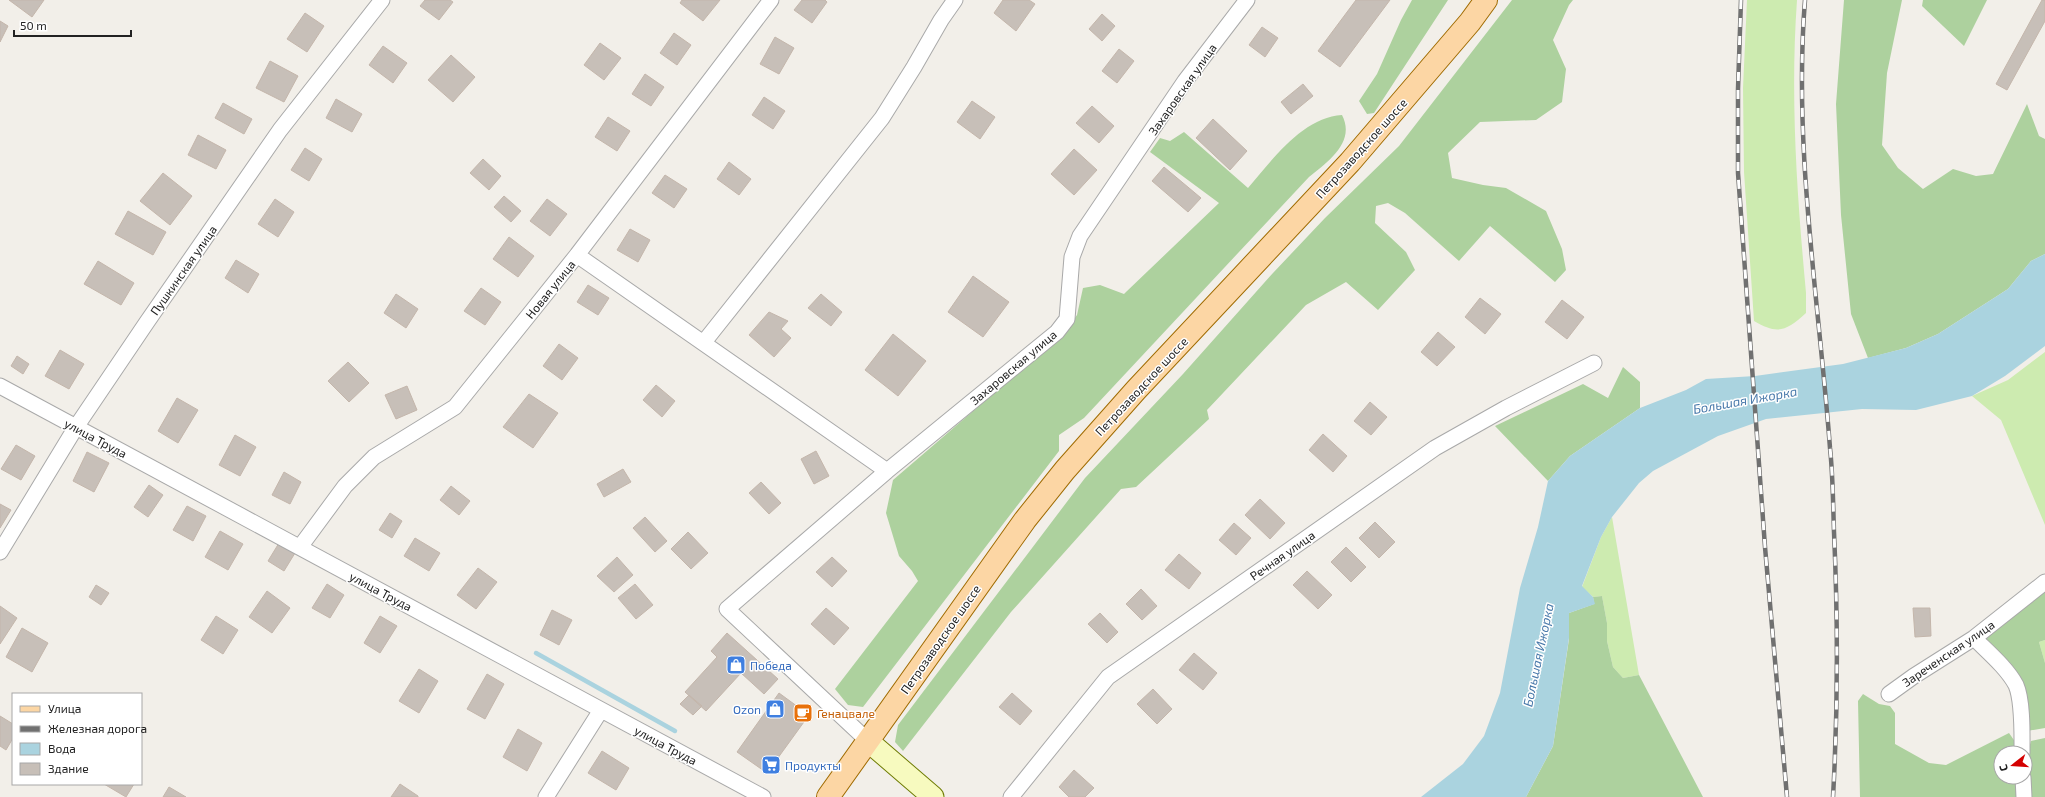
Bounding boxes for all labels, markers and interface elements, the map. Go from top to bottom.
scale bar [14,12,131,38]
text: 50 m [20,18,47,32]
street label: Захаровская улица [1145,41,1220,138]
street label: Петрозаводское шоссе [1312,95,1410,201]
street label: Пушкинская улица [147,222,220,318]
street label: Новая улица [522,257,579,322]
street label: Захаровская улица [967,327,1060,408]
street label: Петрозаводское шоссе [1092,334,1190,438]
water label: Большая Ижорка [1692,383,1798,417]
street label: улица Труда [62,416,130,461]
street label: Речная улица [1247,527,1318,583]
street label: улица Труда [347,569,415,614]
street label: Петрозаводское шоссе [897,582,983,696]
water label: Большая Ижорка [1519,602,1557,708]
street label: Зареченская улица [1899,617,1997,690]
shop icon: Победа [725,654,747,676]
place label: Победа [750,658,792,672]
legend [12,693,142,785]
shop icon: Ozon [764,698,786,720]
text: Улица [48,701,81,715]
place label: Ozon [733,702,761,716]
cafe icon: Генацвале [792,702,814,724]
place label: Генацвале [817,706,875,720]
text: Железная дорога [48,721,147,735]
street label: улица Труда [632,723,700,768]
text: Вода [48,741,76,755]
north arrow [1993,745,2033,785]
supermarket icon: Продукты [760,754,782,776]
place label: Продукты [785,758,841,773]
text: Здание [48,761,89,775]
text: С [1996,763,2010,773]

